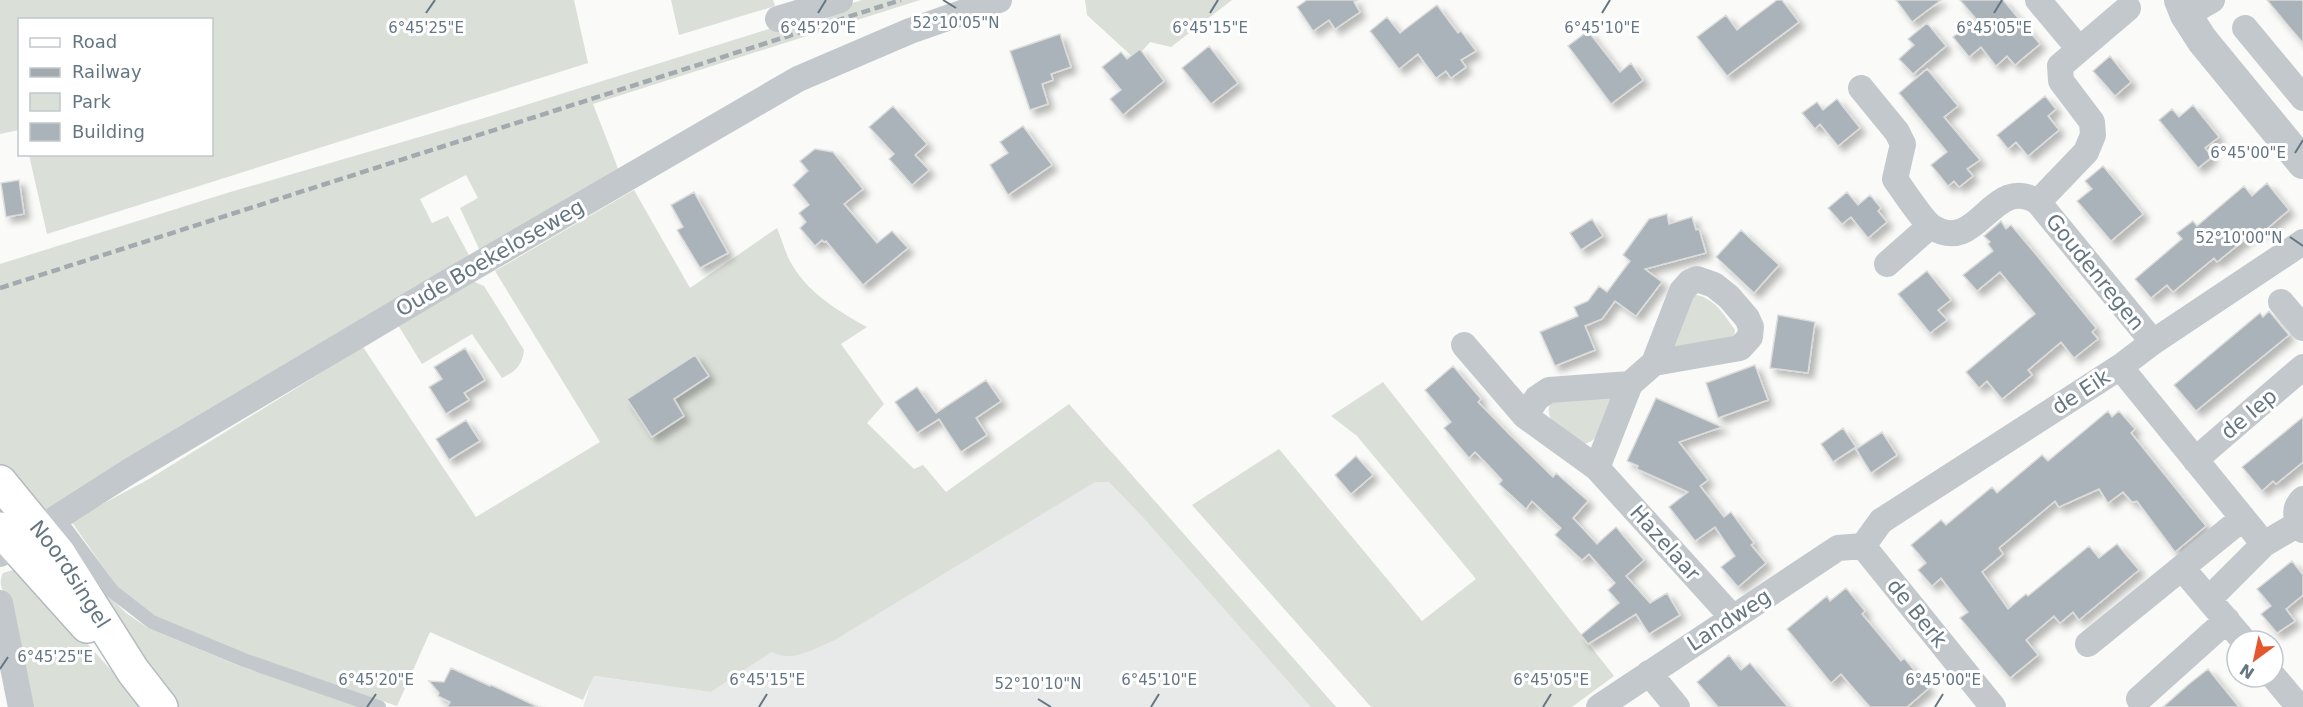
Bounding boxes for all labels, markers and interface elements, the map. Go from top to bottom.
text: 52°10'05"N [912,14,1000,32]
legend [18,18,213,156]
text: 6°45'25"E [388,19,464,37]
text: 6°45'20"E [780,19,856,37]
text: 6°45'15"E [1172,19,1248,37]
text: 6°45'10"E [1564,19,1640,37]
text: 6°45'05"E [1956,19,2032,37]
text: Road [72,31,117,52]
text: Railway [72,61,142,82]
text: Park [72,91,111,112]
text: Building [72,121,145,142]
text: 6°45'00"E [2210,144,2286,162]
street label: Oude Boekeloseweg [392,194,588,322]
street label: Goudenregen [2041,209,2149,335]
text: 52°10'00"N [2195,229,2283,247]
street label: de Eik [2048,364,2115,420]
street label: de Iep [2216,384,2282,444]
street label: Hazelaar [1625,500,1705,586]
street label: Noordsingel [25,516,115,633]
street label: de Berk [1882,574,1952,653]
street label: Landweg [1683,584,1775,656]
north arrow [2225,629,2285,689]
text: 6°45'25"E [17,648,93,666]
text: N [2236,660,2258,683]
text: 6°45'20"E [338,671,414,689]
text: 6°45'15"E [729,671,805,689]
text: 6°45'10"E [1121,671,1197,689]
text: 6°45'05"E [1513,671,1589,689]
text: 6°45'00"E [1905,671,1981,689]
text: 52°10'10"N [994,675,1082,693]

